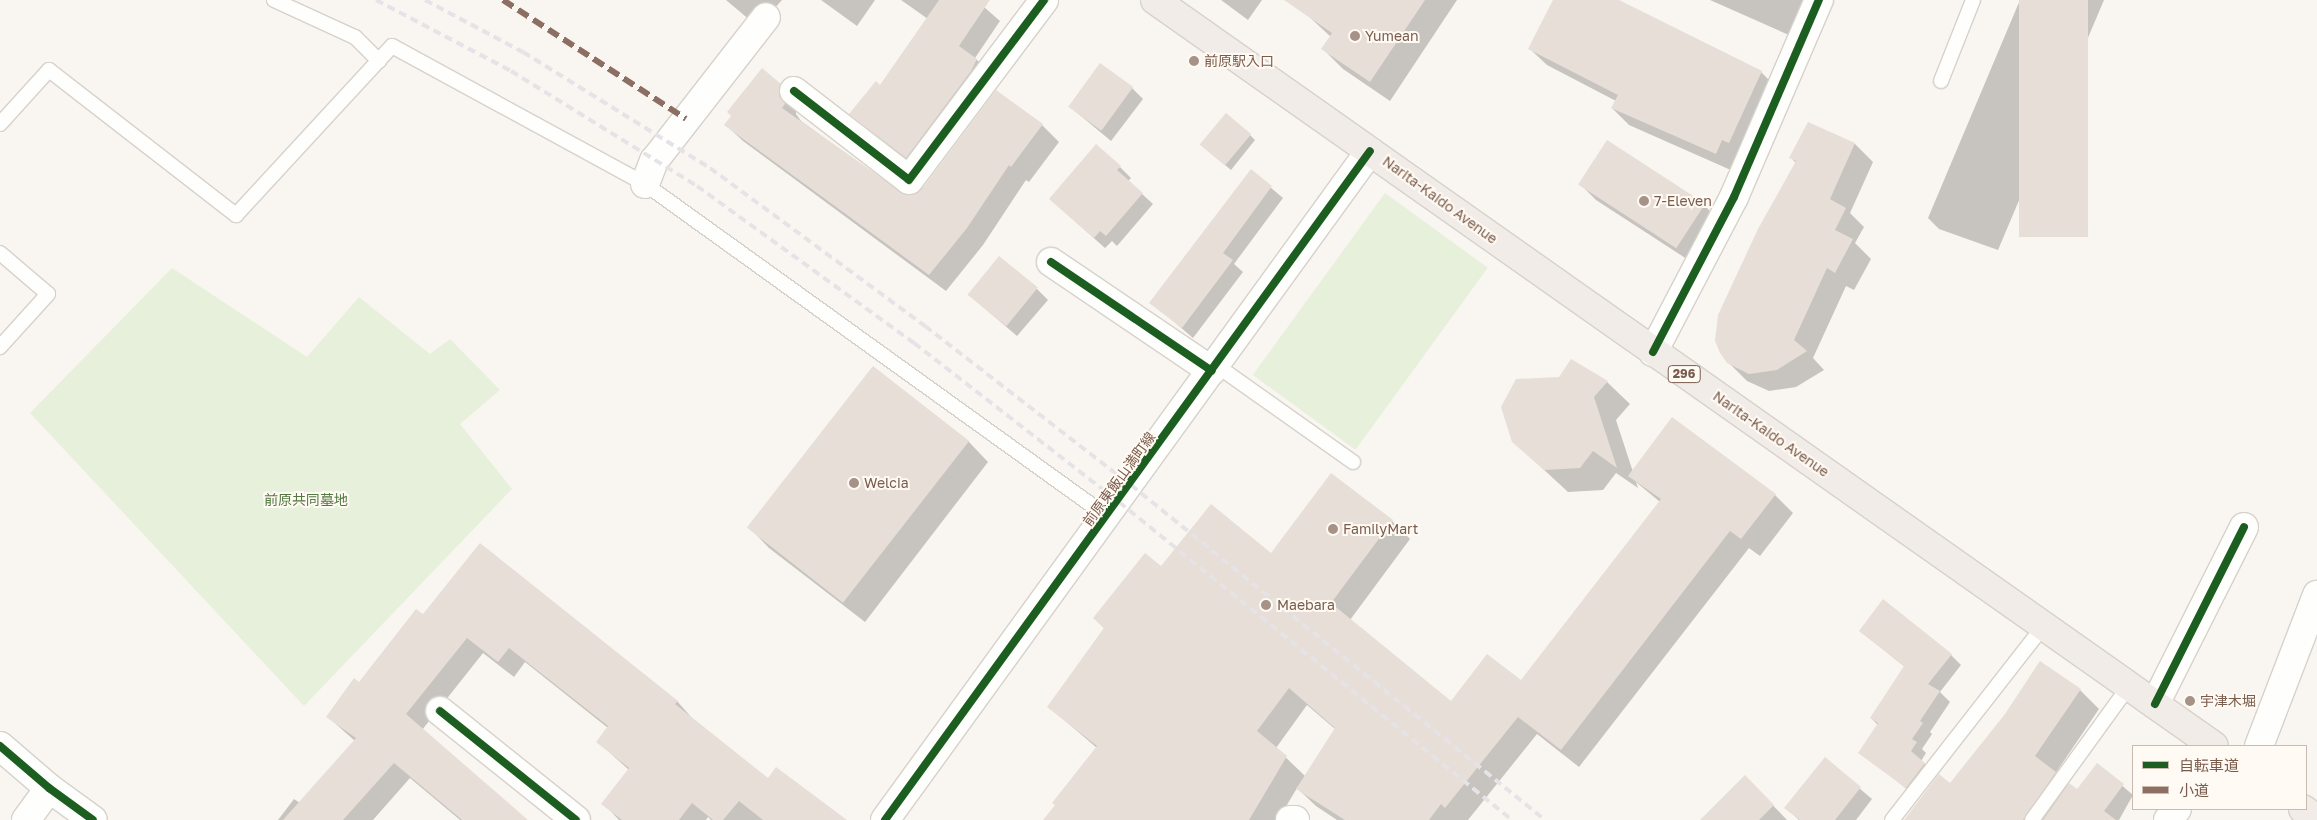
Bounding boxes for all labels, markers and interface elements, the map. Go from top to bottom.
place label: Yumean [1365,28,1419,44]
marker: Yumean [1349,30,1361,42]
place label: 前原駅入口 [1204,53,1274,69]
marker: 前原駅入口 [1188,55,1200,67]
street label: Narita-Kaido Avenue [1379,153,1501,247]
place label: 7-Eleven [1654,193,1712,209]
marker: 7-Eleven [1638,195,1650,207]
road number: 296 [1666,364,1702,384]
street label: Narita-Kaido Avenue [1710,388,1832,480]
street label: 前原東飯山満町線 [1079,429,1159,529]
place label: Welcia [864,475,909,491]
marker: Welcia [848,477,860,489]
park label: 前原共同墓地 [264,492,348,508]
place label: FamilyMart [1343,521,1418,537]
marker: FamilyMart [1327,523,1339,535]
place label: Maebara [1277,597,1335,613]
marker: Maebara [1259,598,1273,612]
place label: 宇津木堀 [2200,693,2256,709]
marker: 宇津木堀 [2184,695,2196,707]
legend [2132,745,2307,810]
text: 自転車道 [2179,756,2239,774]
text: 小道 [2179,781,2209,799]

